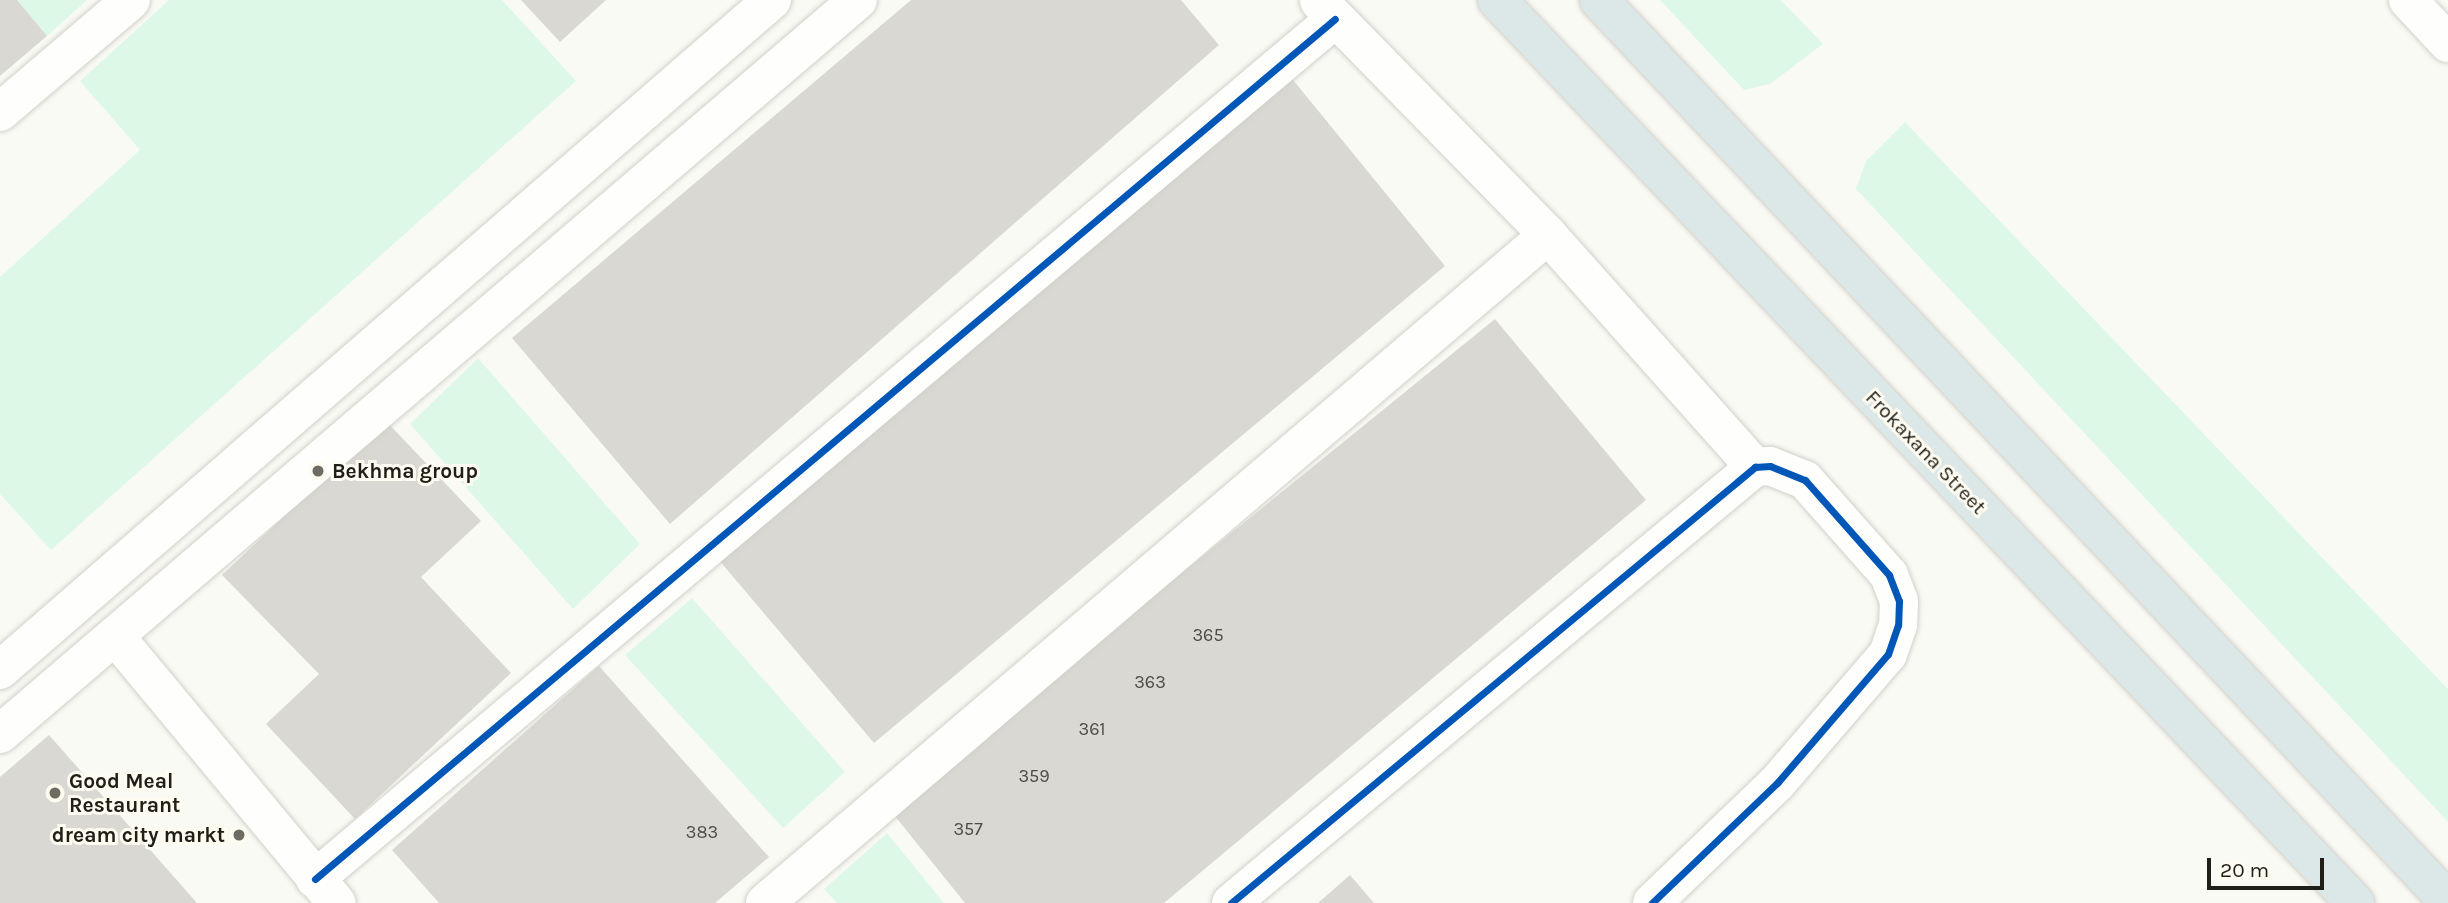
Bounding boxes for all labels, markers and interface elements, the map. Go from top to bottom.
street label: Frokaxana Street [1860,385,1992,519]
place label: Bekhma group [332,458,478,484]
marker: Bekhma group [310,463,326,479]
house number: 365 [1192,624,1224,646]
house number: 363 [1134,671,1166,693]
house number: 361 [1079,718,1105,740]
house number: 359 [1018,765,1050,787]
place label: Good Meal Restaurant [69,768,180,818]
marker: Good Meal Restaurant [47,785,63,801]
house number: 357 [953,818,983,840]
house number: 383 [686,821,718,843]
place label: dream city markt [52,822,225,848]
marker: dream city markt [231,827,247,843]
scale bar [2210,844,2327,888]
text: 20 m [2220,858,2269,882]

